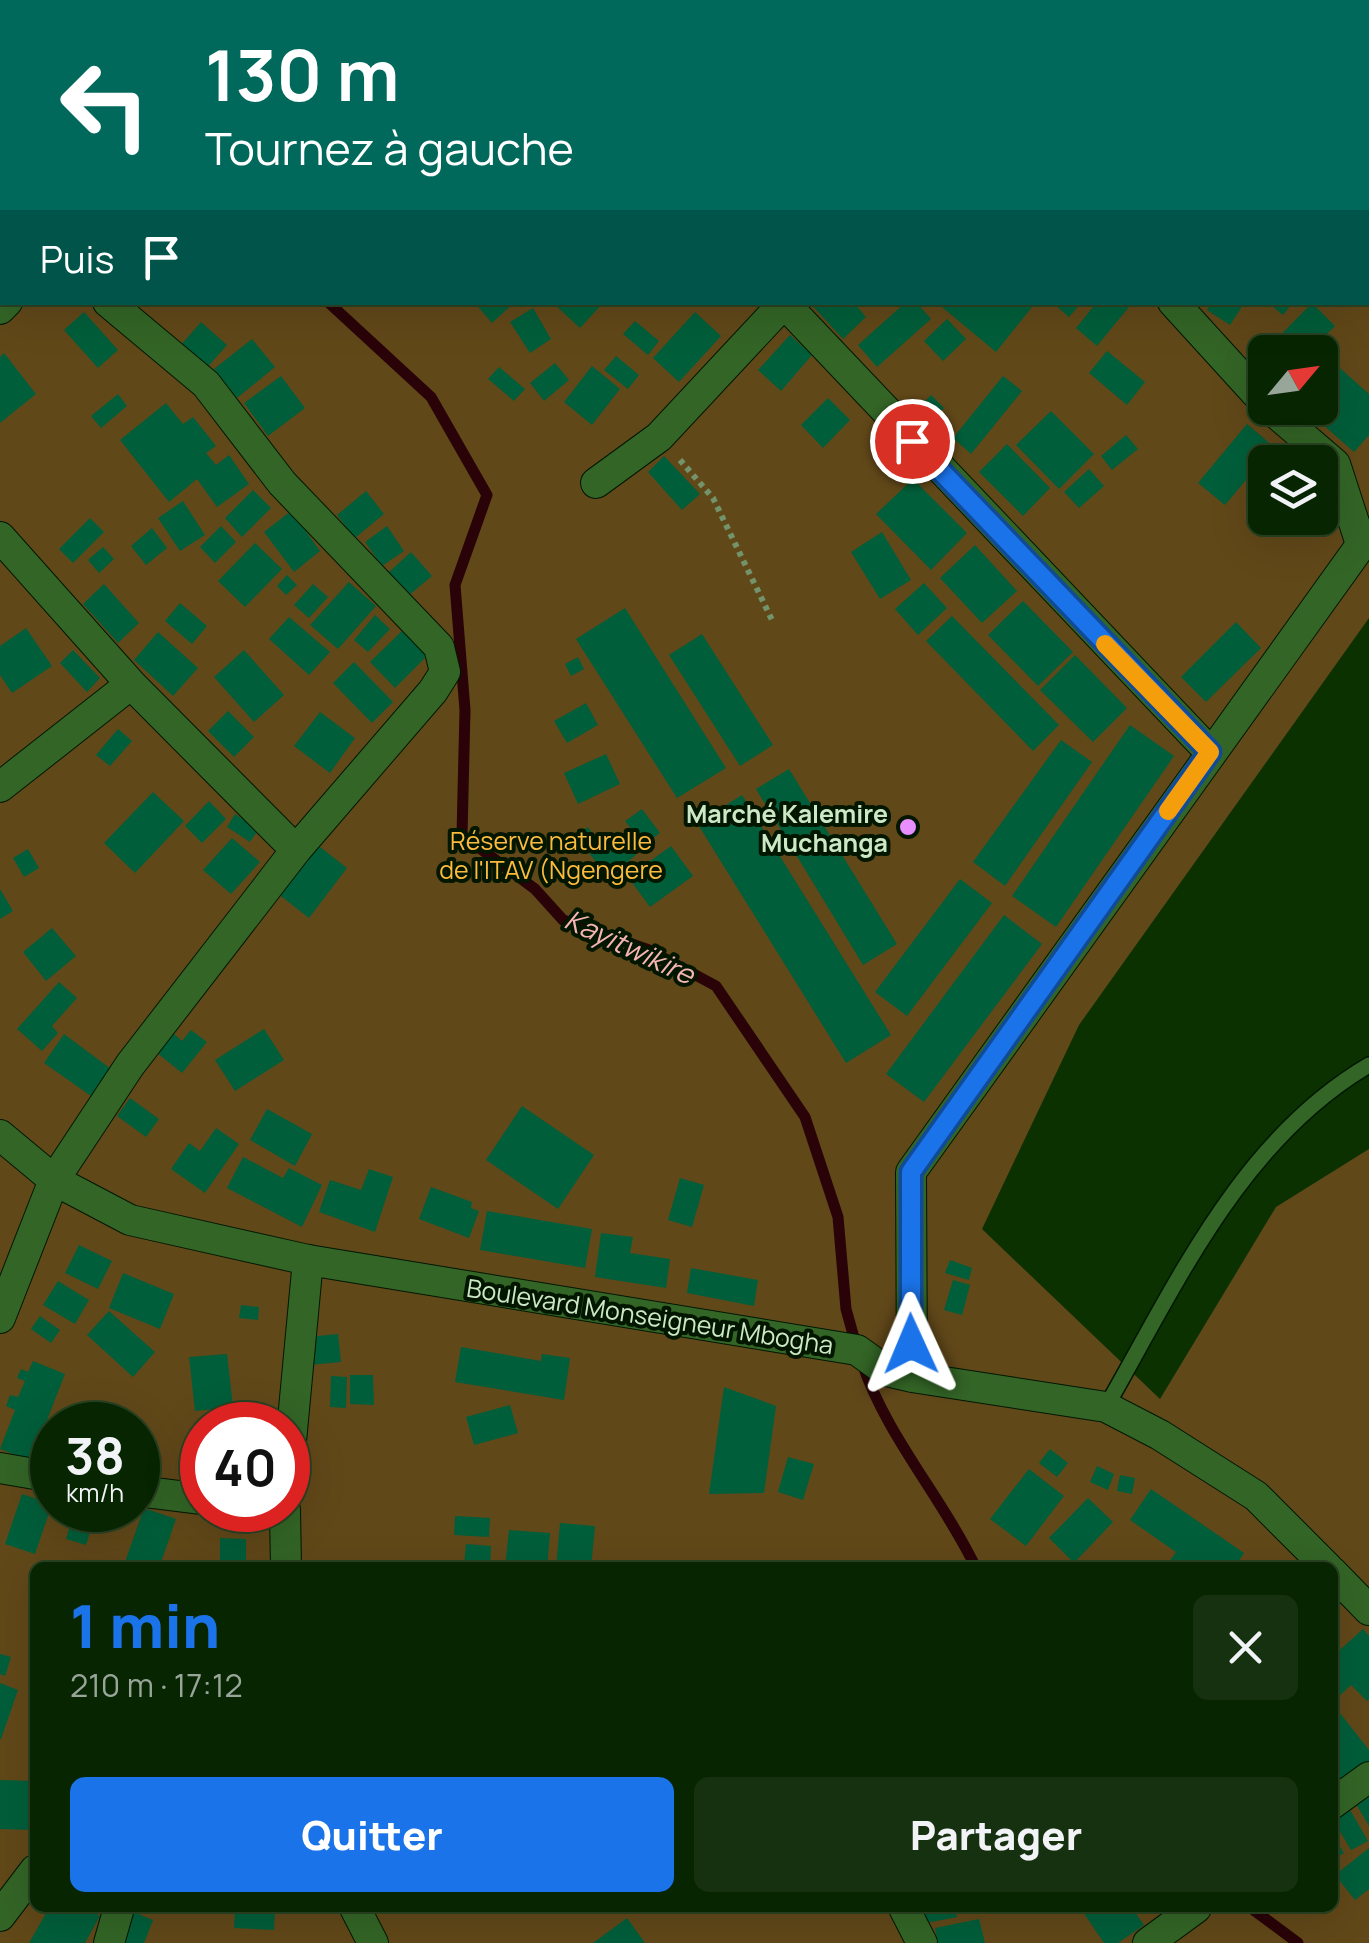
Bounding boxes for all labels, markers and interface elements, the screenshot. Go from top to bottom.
text: 130 m [205,26,399,122]
icon: left [40,40,170,170]
text: Tournez à gauche [205,117,574,179]
icon: arrive [134,230,189,285]
text: Puis [40,232,114,284]
north arrow [1248,335,1338,425]
map controls [1248,335,1338,535]
pin [870,399,955,484]
icon: arrive [885,414,940,469]
button: layers [1248,445,1338,535]
place label: Marché Kalemire Muchanga [686,796,888,860]
marker: Marché Kalemire Muchanga [897,816,919,838]
park label: Réserve naturelle de l'ITAV (Ngengere [439,823,663,887]
water label: Kayitwikire [559,900,702,993]
street label: Boulevard Monseigneur Mbogha [464,1270,836,1362]
position arrow [859,1292,963,1396]
speed limit sign: 40 [180,1402,310,1532]
text: 38 [65,1421,125,1489]
text: km/h [66,1475,124,1510]
text: 1 min [70,1584,220,1666]
button: close [1193,1595,1298,1700]
text: 210 m · 17:12 [70,1663,243,1707]
button: Quitter [70,1777,674,1892]
button: Partager [694,1777,1298,1892]

